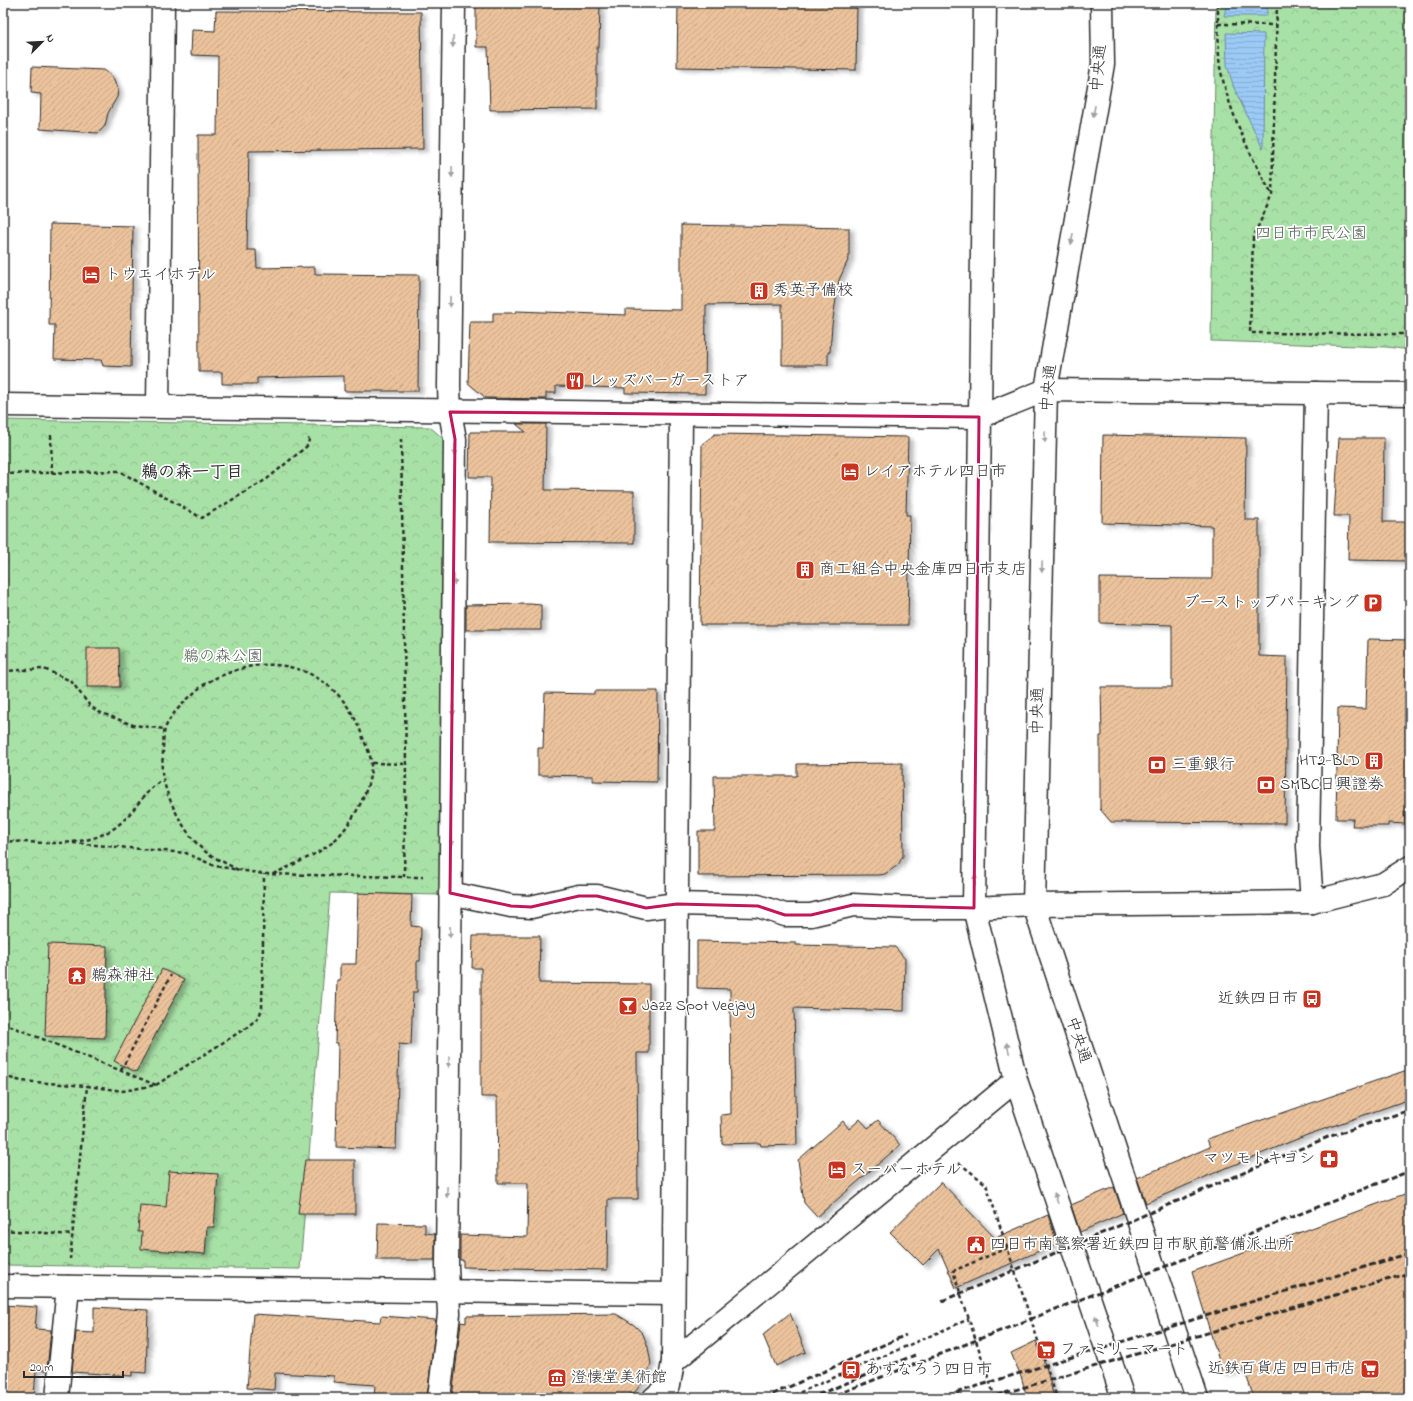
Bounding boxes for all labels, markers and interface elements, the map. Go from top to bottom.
north arrow [22,22,62,62]
text: N [41,32,59,45]
one-way arrow [450,36,457,48]
street label: 中央通 [1085,43,1113,93]
one-way arrow [1091,105,1097,117]
one-way arrow [448,166,455,178]
park label: 四日市市民公園 [1255,222,1367,246]
one-way arrow [1069,233,1075,245]
place label: トウエイホテル [105,263,216,287]
hotel icon: トウエイホテル [80,264,102,286]
place label: 秀英予備校 [773,279,853,303]
building icon: 秀英予備校 [748,280,770,302]
one-way arrow [447,296,453,309]
street label: 中央通 [1035,363,1063,413]
place label: レッズバーガーストア [589,369,749,393]
restaurant icon: レッズバーガーストア [564,370,586,392]
one-way arrow [1042,431,1048,444]
one-way arrow [452,444,458,457]
district label: 鵜の森一丁目 [141,460,243,485]
place label: レイアホテル四日市 [864,460,1007,484]
hotel icon: レイアホテル四日市 [839,461,861,483]
place label: 商工組合中央金庫四日市支店 [819,558,1027,582]
building icon: 商工組合中央金庫四日市支店 [794,559,816,581]
one-way arrow [1039,561,1045,574]
one-way arrow [451,574,457,587]
place label: ブーストップパーキング [1183,591,1359,615]
parking icon: ブーストップパーキング [1362,592,1384,614]
park label: 鵜の森公園 [183,645,263,669]
street label: 中央通 [1026,687,1050,735]
one-way arrow [450,704,456,717]
place label: HT2-BLD [1299,749,1360,773]
building icon: HT2-BLD [1363,750,1385,772]
place label: 三重銀行 [1171,753,1235,777]
bank icon: 三重銀行 [1146,754,1168,776]
place label: SMBC日興證券 [1280,773,1384,797]
bank icon: SMBC日興證券 [1255,774,1277,796]
one-way arrow [448,834,455,846]
one-way arrow [971,874,978,886]
one-way arrow [447,926,453,939]
place label: 鵜森神社 [91,964,155,988]
temple icon: 鵜森神社 [66,965,88,987]
place label: 近鉄四日市 [1218,987,1298,1011]
bus stop icon: 近鉄四日市 [1301,988,1323,1010]
place label: Jazz Spot Veejay [642,994,755,1018]
bar icon: Jazz Spot Veejay [617,995,639,1017]
street label: 中央通 [1059,1013,1097,1067]
one-way arrow [1005,1041,1011,1053]
one-way arrow [446,1056,452,1069]
place label: マツモトキヨシ [1203,1147,1315,1171]
pharmacy icon: マツモトキヨシ [1318,1148,1340,1170]
place label: スーパーホテル [851,1158,962,1182]
hotel icon: スーパーホテル [826,1159,848,1181]
one-way arrow [444,1186,451,1198]
one-way arrow [1053,1192,1059,1204]
place label: 四日市南警察署近鉄四日市駅前警備派出所 [990,1233,1294,1257]
public building icon: 四日市南警察署近鉄四日市駅前警備派出所 [965,1234,987,1256]
one-way arrow [1094,1315,1100,1327]
place label: ファミリーマート [1060,1338,1188,1362]
supermarket icon: ファミリーマート [1035,1339,1057,1361]
scale bar [24,1353,123,1379]
place label: 近鉄百貨店 四日市店 [1208,1357,1356,1381]
place label: あすなろう四日市 [865,1358,992,1382]
supermarket icon: 近鉄百貨店 四日市店 [1359,1358,1381,1380]
text: 20 m [30,1359,53,1377]
station icon: あすなろう四日市 [840,1359,862,1381]
place label: 澄懐堂美術館 [571,1366,667,1390]
museum icon: 澄懐堂美術館 [546,1367,568,1389]

